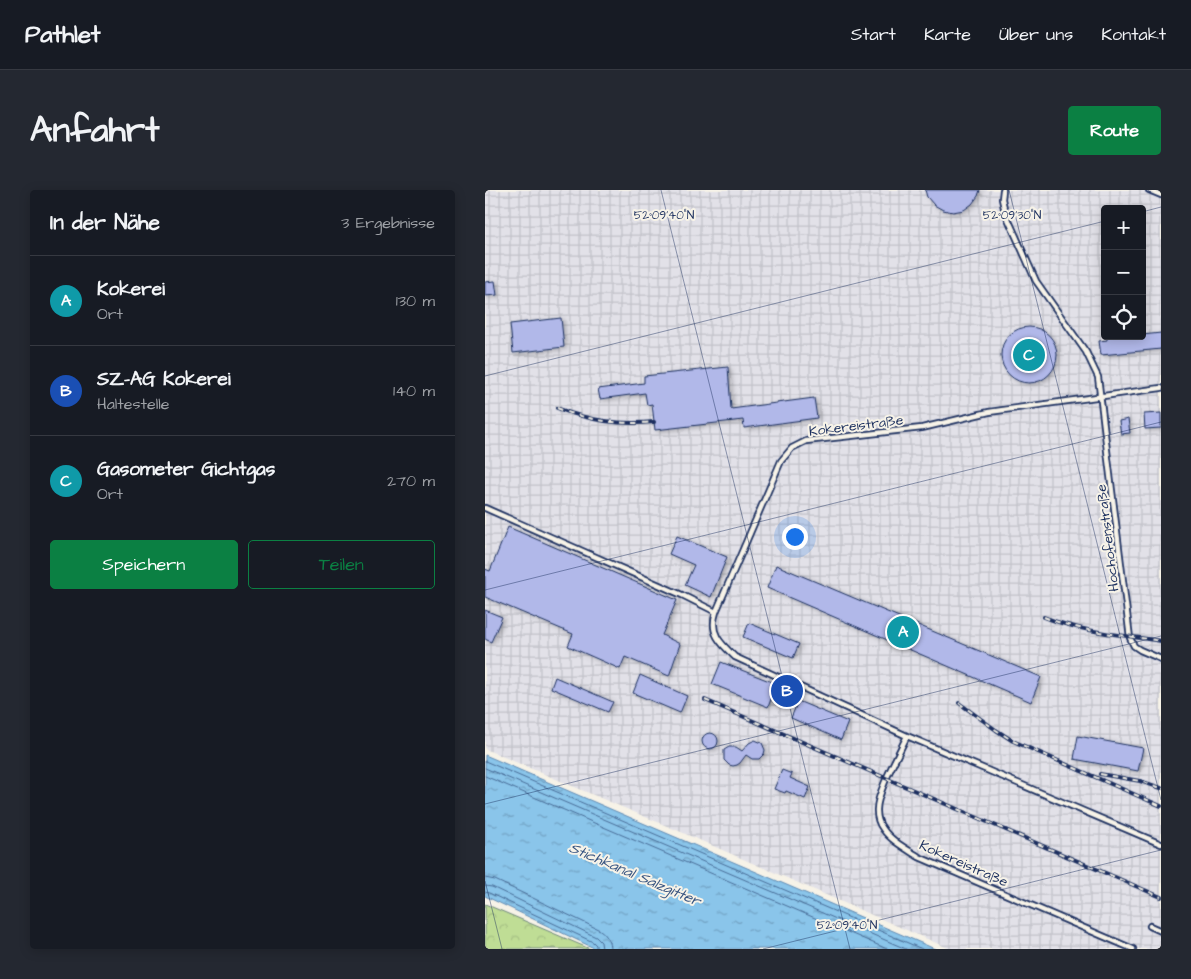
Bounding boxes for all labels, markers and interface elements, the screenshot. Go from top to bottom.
text: Pathlet [25,18,101,52]
text: Start [851,22,896,47]
text: Karte [924,22,971,47]
text: Über uns [999,22,1073,47]
text: Kontakt [1101,22,1166,47]
text: Anfahrt [30,106,159,155]
button: Route [1068,106,1161,155]
map controls [1101,205,1146,340]
button: + [1101,205,1146,250]
text: 52°09'40"N [634,207,695,224]
text: 52°09'30"N [983,207,1042,224]
text: In der Nähe [50,208,160,237]
text: 3 Ergebnisse [341,212,435,234]
button: − [1101,250,1146,295]
text: Kokerei [97,276,165,303]
text: A [61,290,71,312]
text: 130 m [396,290,435,312]
button: locate [1101,295,1146,340]
text: Ort [97,303,123,325]
pin: C [1013,336,1045,374]
text: SZ-AG Kokerei [97,366,231,393]
text: B [60,380,72,402]
text: 140 m [393,380,435,402]
text: Haltestelle [97,393,169,415]
street label: Kokereistraße [808,410,905,442]
text: Gasometer Gichtgas [97,456,275,483]
text: C [60,470,72,492]
text: 270 m [387,470,435,492]
text: Ort [97,483,123,505]
street label: Hochofenstraße [1091,483,1124,593]
your location [782,524,808,550]
button: Speichern [50,540,238,589]
button: Teilen [248,540,435,589]
pin: A [887,613,919,651]
pin: B [771,672,803,710]
street label: Kokereistraße [916,835,1011,893]
water label: Stichkanal Salzgitter [565,837,705,913]
text: 52°09'40"N [817,917,878,934]

